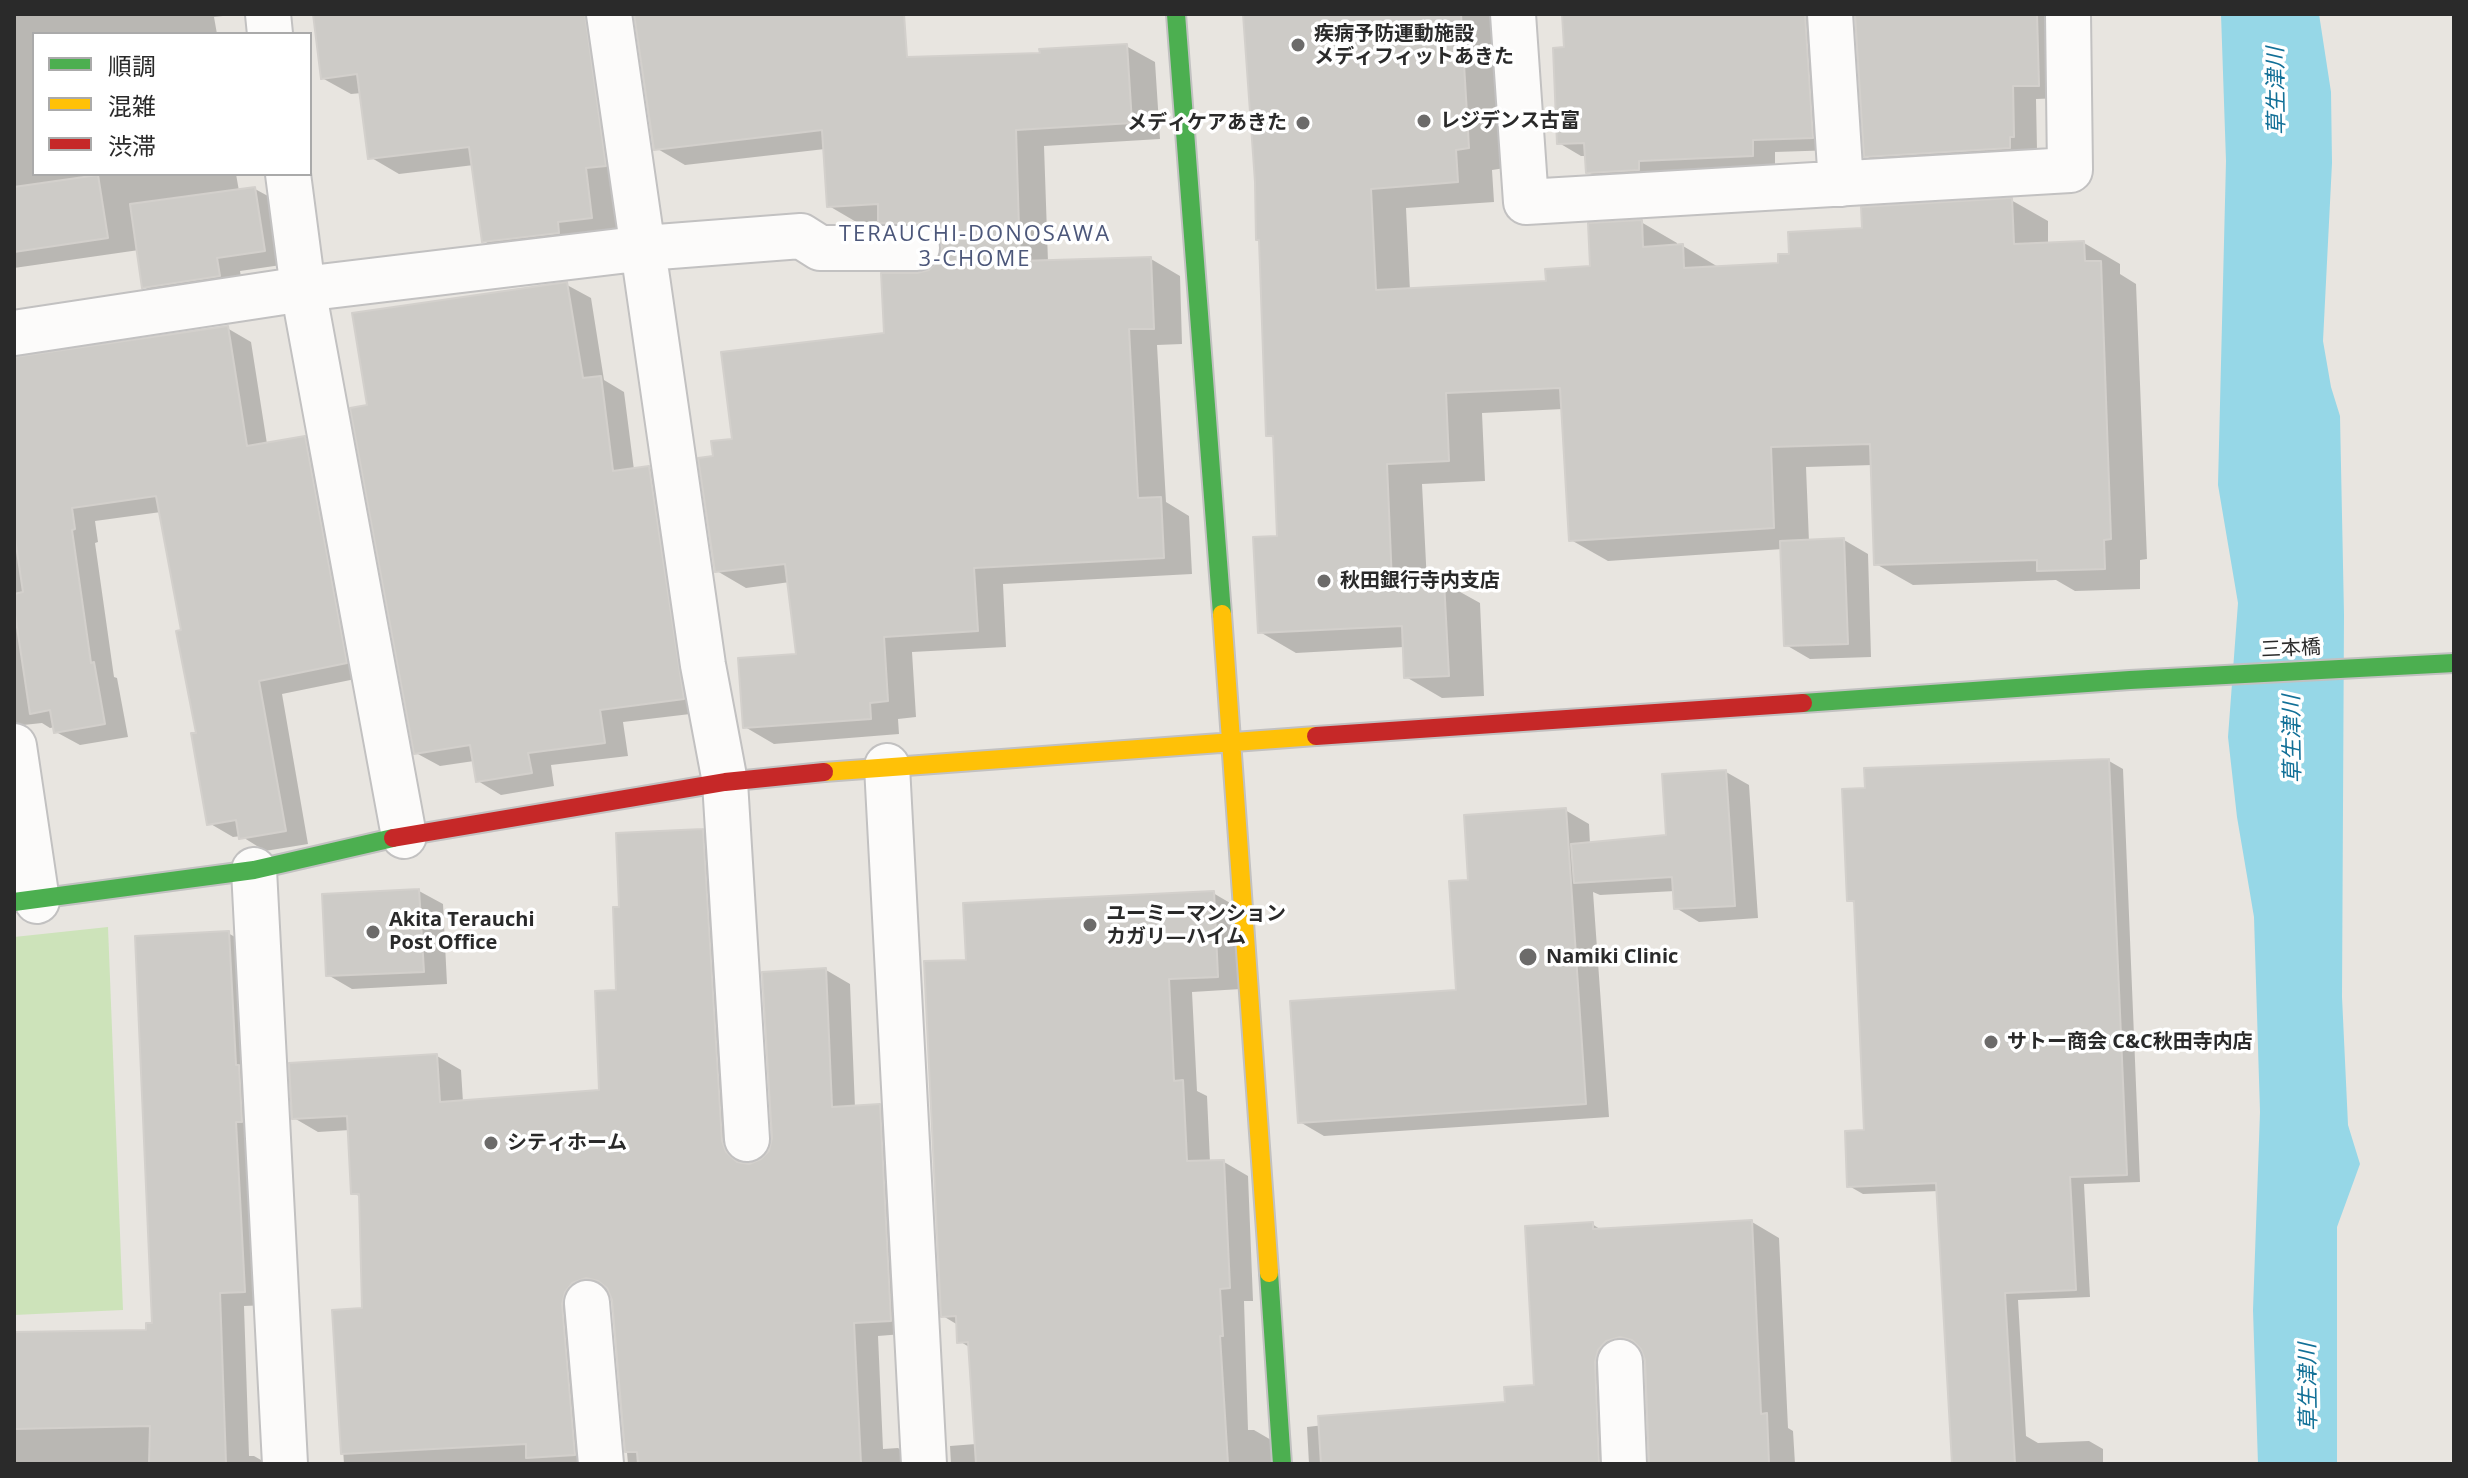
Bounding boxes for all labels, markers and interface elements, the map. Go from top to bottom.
place label: 疾病予防運動施設 メディフィットあきた [1314,22,1514,69]
legend [32,32,312,176]
marker: 疾病予防運動施設 メディフィットあきた [1289,36,1307,54]
water label: 草生津川 [2263,47,2291,135]
text: 順調 [108,49,156,82]
text: 混雑 [108,89,156,122]
place label: レジデンス古富 [1440,109,1580,133]
place label: メディケアあきた [1127,111,1287,135]
marker: レジデンス古富 [1415,112,1433,130]
marker: メディケアあきた [1294,114,1312,132]
text: 渋滞 [108,129,156,162]
district label: TERAUCHI-DONOSAWA 3-CHOME [839,222,1111,274]
place label: 秋田銀行寺内支店 [1340,569,1500,593]
marker: 秋田銀行寺内支店 [1315,572,1333,590]
street label: 三本橋 [2260,635,2322,663]
water label: 草生津川 [2279,695,2307,783]
place label: ユーミーマンション カガリ―ハイム [1106,902,1286,949]
place label: Akita Terauchi Post Office [389,908,534,955]
marker: ユーミーマンション カガリ―ハイム [1081,916,1099,934]
marker: Akita Terauchi Post Office [364,923,382,941]
place label: Namiki Clinic [1546,945,1678,969]
marker: Namiki Clinic [1517,946,1539,968]
place label: サトー商会 C&C秋田寺内店 [2007,1030,2253,1054]
marker: サトー商会 C&C秋田寺内店 [1982,1033,2000,1051]
place label: シティホーム [507,1131,627,1155]
marker: シティホーム [482,1134,500,1152]
water label: 草生津川 [2295,1343,2323,1431]

